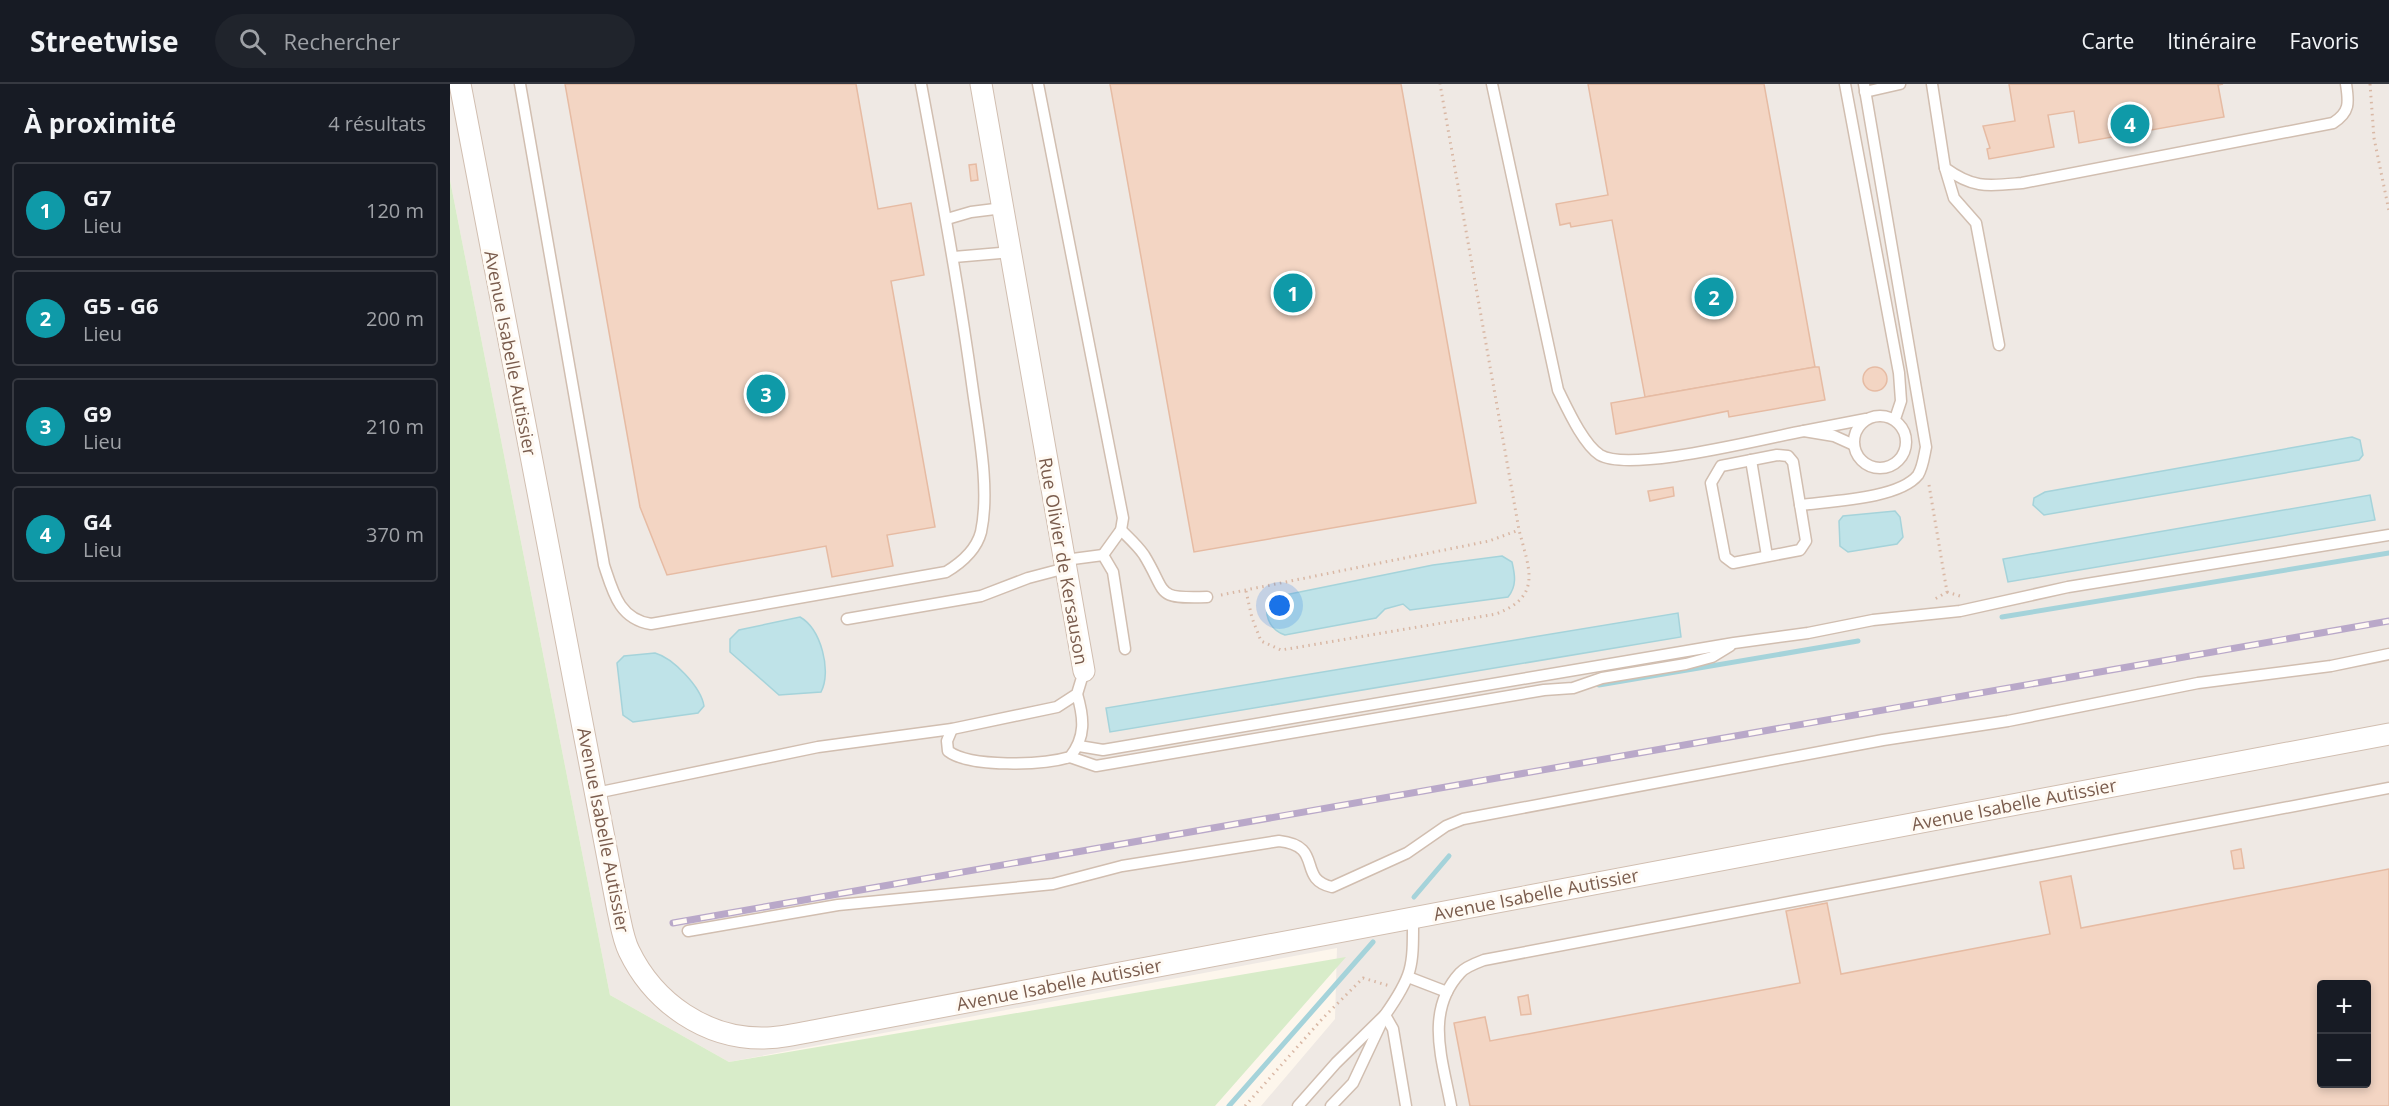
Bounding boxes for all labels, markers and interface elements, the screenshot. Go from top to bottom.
search box [215,14,635,68]
text: Streetwise [30,22,179,60]
icon: search [236,25,269,58]
text: Rechercher [284,26,400,56]
text: Carte [2081,27,2134,55]
text: Itinéraire [2167,27,2256,55]
text: Favoris [2289,27,2359,55]
pin: 4 [2110,102,2150,147]
text: À proximité [24,105,176,141]
text: 4 résultats [328,110,426,137]
text: G7 [83,182,112,212]
text: 1 [40,197,51,224]
text: 120 m [366,197,424,224]
text: Lieu [83,212,122,239]
street label: Avenue Isabelle Autissier [479,248,543,458]
pin: 1 [1274,270,1312,316]
pin: 2 [1694,274,1734,320]
text: G5 - G6 [83,290,159,320]
text: 2 [40,305,51,332]
text: 200 m [366,305,424,332]
text: Lieu [83,320,122,347]
pin: 3 [746,372,786,416]
text: G9 [83,398,112,428]
text: 3 [40,413,51,440]
text: 210 m [366,413,424,440]
text: Lieu [83,428,122,455]
street label: Rue Olivier de Kersauson [1034,455,1094,667]
text: G4 [83,506,112,536]
text: 4 [40,521,51,548]
text: 370 m [366,521,424,548]
text: Lieu [83,536,122,563]
your location [1265,591,1294,620]
street label: Avenue Isabelle Autissier [572,725,636,935]
street label: Avenue Isabelle Autissier [1909,772,2119,836]
street label: Avenue Isabelle Autissier [1431,862,1641,926]
street label: Avenue Isabelle Autissier [954,952,1164,1016]
map controls [2317,980,2371,1088]
button: + [2317,980,2371,1034]
button: − [2317,1034,2371,1088]

